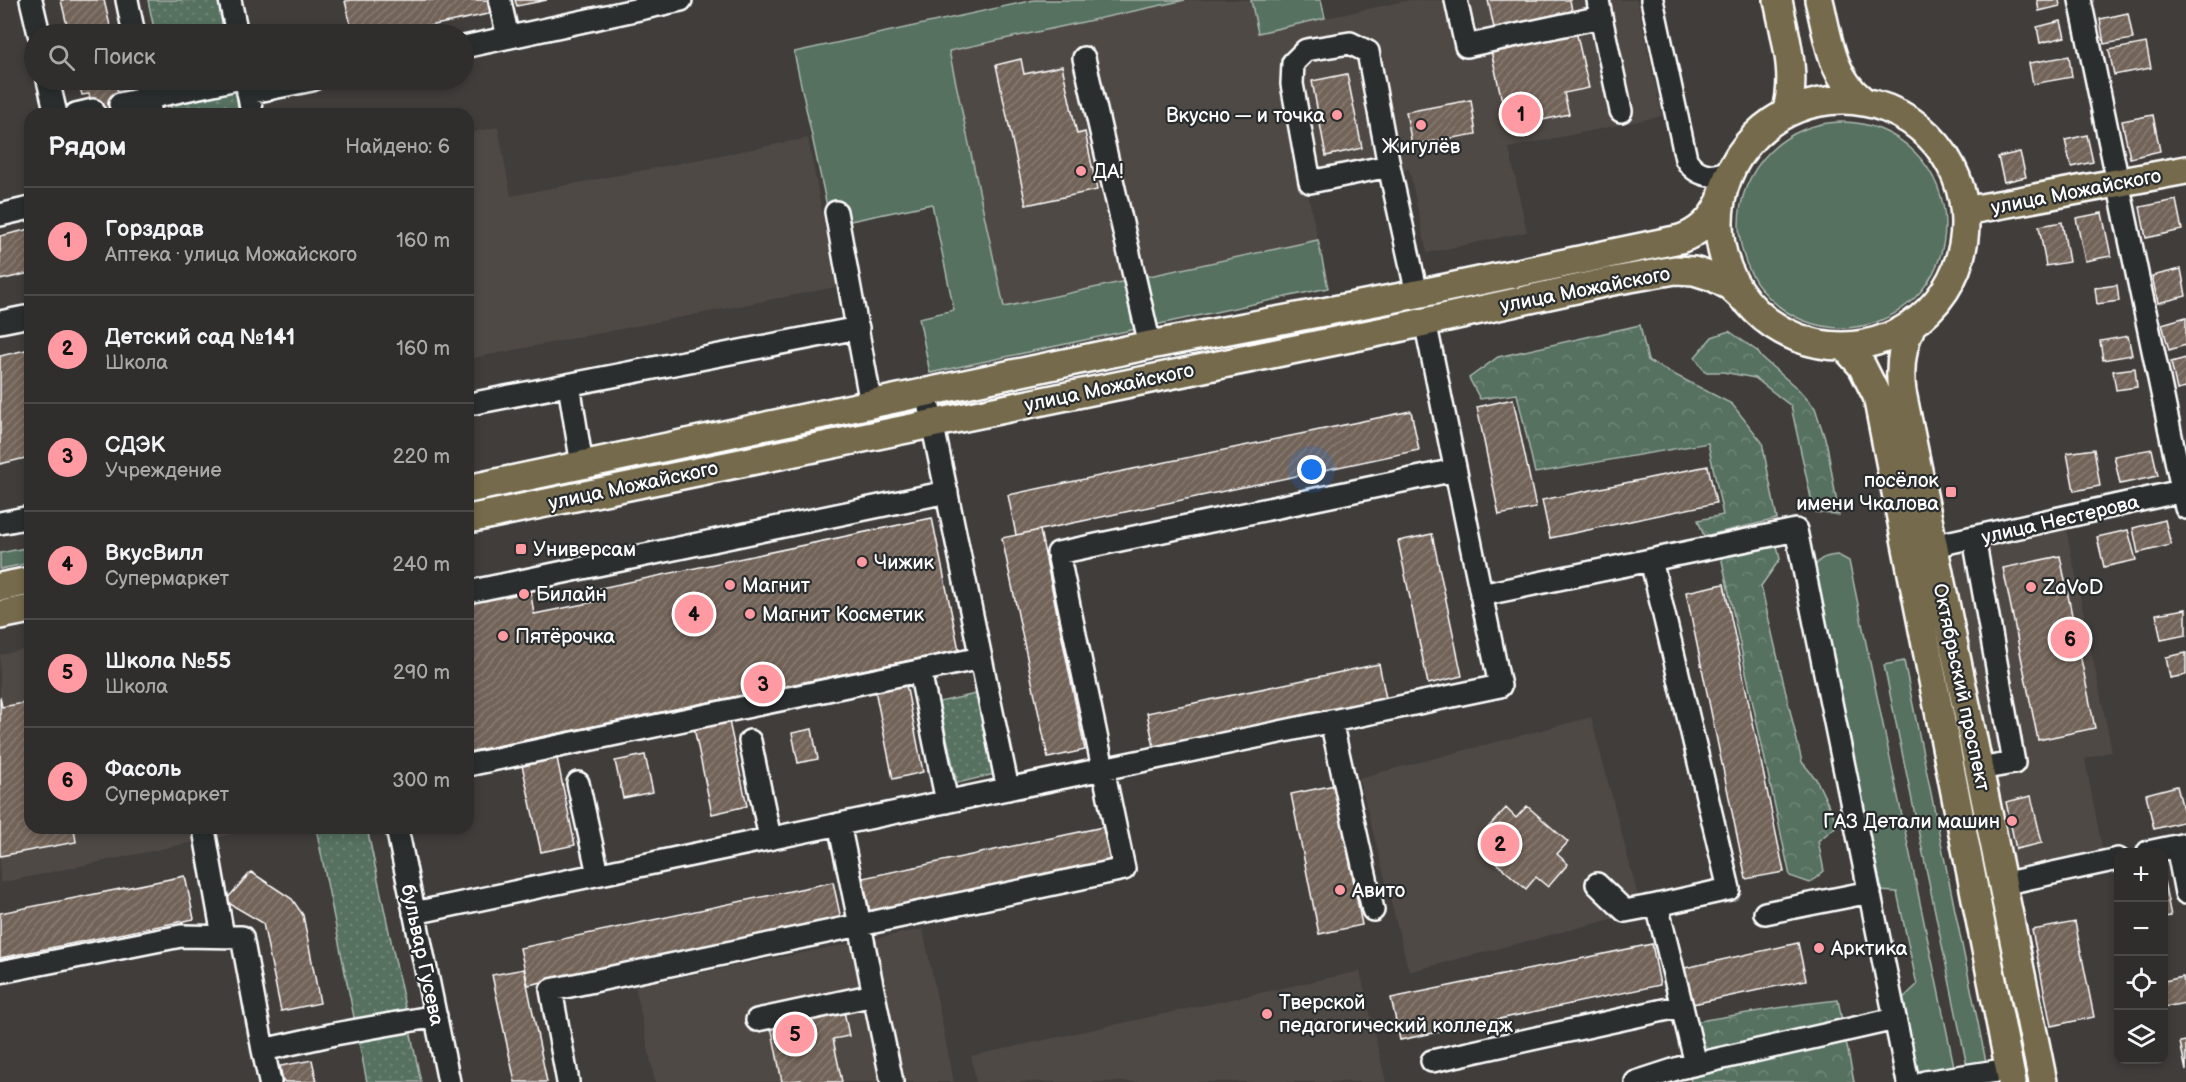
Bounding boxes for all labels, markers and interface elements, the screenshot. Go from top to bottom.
search box [24,24,474,90]
icon: search [45,41,78,74]
text: Поиск [93,44,156,71]
pin: 1 [1502,92,1540,136]
place label: Вкусно — и точка [1166,104,1325,128]
marker: Вкусно — и точка [1330,108,1344,122]
marker: Жигулёв [1414,118,1428,132]
text: Рядом [48,132,126,163]
text: Найдено: 6 [345,135,450,159]
place label: Жигулёв [1382,135,1461,159]
place label: ДА! [1093,160,1123,184]
marker: ДА! [1074,164,1088,178]
street label: улица Можайского [1989,164,2163,220]
text: Горздрав [105,216,204,243]
text: 1 [63,229,72,253]
text: 160 m [396,229,450,253]
text: Аптека · улица Можайского [105,243,357,267]
street label: улица Можайского [1498,262,1672,318]
text: Детский сад №141 [105,324,295,351]
text: 2 [62,337,73,361]
text: 160 m [396,337,450,361]
text: Школа [105,351,168,375]
street label: улица Можайского [1022,358,1196,418]
text: СДЭК [105,432,165,459]
text: 3 [62,445,73,469]
text: 220 m [393,445,450,469]
your location [1297,455,1326,484]
street label: улица Можайского [546,456,720,516]
text: Учреждение [105,459,222,483]
place label: посёлок имени Чкалова [1796,469,1939,516]
marker: посёлок имени Чкалова [1944,485,1958,499]
street label: улица Нестерова [1979,490,2142,550]
place label: Универсам [533,538,636,562]
text: ВкусВилл [105,540,203,567]
marker: Универсам [514,542,528,556]
place label: Чижик [874,551,935,575]
text: 4 [62,553,73,577]
text: 240 m [393,553,450,577]
marker: Чижик [855,555,869,569]
text: Супермаркет [105,567,229,591]
place label: Магнит [742,574,811,598]
place label: ZaVoD [2042,576,2103,600]
marker: Магнит [723,578,737,592]
marker: ZaVoD [2024,580,2038,594]
street label: Октябрьский проспект [1927,581,1995,794]
place label: Билайн [536,583,607,607]
marker: Билайн [517,587,531,601]
pin: 4 [674,592,714,636]
place label: Магнит Косметик [762,603,924,627]
marker: Магнит Косметик [743,607,757,621]
pin: 6 [2050,616,2090,662]
place label: Пятёрочка [515,625,615,649]
marker: Пятёрочка [496,629,510,643]
text: Школа №55 [105,648,231,675]
text: 5 [62,661,73,685]
text: 290 m [393,661,450,685]
pin: 3 [744,662,783,706]
text: Школа [105,675,168,699]
text: Фасоль [105,756,181,783]
text: 6 [61,769,74,793]
text: 300 m [392,769,450,793]
text: Супермаркет [105,783,229,807]
place label: ГАЗ Детали машин [1823,810,2000,834]
marker: ГАЗ Детали машин [2005,814,2019,828]
pin: 2 [1480,822,1520,866]
map controls [2114,848,2168,1064]
button: + [2114,848,2168,902]
place label: Авито [1351,879,1405,903]
street label: бульвар Гусева [395,882,449,1028]
marker: Авито [1333,883,1347,897]
button: − [2114,902,2168,956]
place label: Арктика [1830,937,1908,961]
marker: Арктика [1812,941,1826,955]
button: locate [2114,956,2168,1010]
place label: Тверской педагогический колледж [1279,991,1513,1038]
marker: Тверской педагогический колледж [1260,1007,1274,1021]
button: layers [2114,1010,2168,1064]
pin: 5 [776,1012,814,1056]

